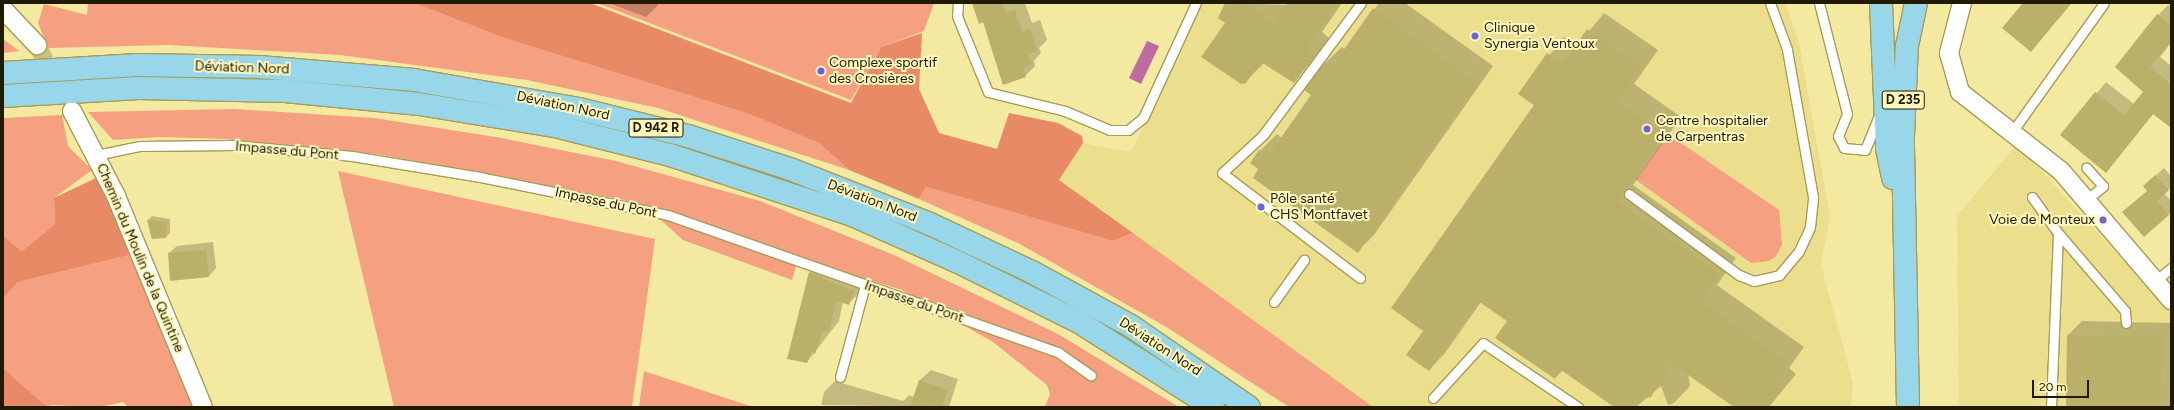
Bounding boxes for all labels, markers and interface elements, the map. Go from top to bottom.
place label: Clinique Synergia Ventoux [1484,20,1595,52]
marker: Clinique Synergia Ventoux [1469,30,1481,42]
place label: Complexe sportif des Crosières [829,55,937,88]
street label: Déviation Nord [194,58,290,78]
marker: Complexe sportif des Crosières [816,66,826,76]
street label: Déviation Nord [515,88,611,124]
road number: D 235 [1881,89,1925,111]
place label: Centre hospitalier de Carpentras [1656,113,1768,146]
road number: D 942 R [628,117,684,139]
marker: Centre hospitalier de Carpentras [1641,123,1653,135]
street label: Impasse du Pont [235,138,339,164]
street label: Chemin du Moulin de la Quintine [92,161,188,355]
street label: Déviation Nord [825,176,919,226]
street label: Impasse du Pont [553,184,659,222]
place label: Pôle santé CHS Montfavet [1270,191,1368,224]
marker: Pôle santé CHS Montfavet [1255,201,1267,213]
place label: Voie de Monteux [1989,212,2095,228]
marker: Voie de Monteux [2098,215,2108,225]
street label: Impasse du Pont [862,277,966,327]
street label: Déviation Nord [1116,314,1204,380]
scale bar [2034,372,2091,398]
text: 20 m [2039,380,2067,394]

